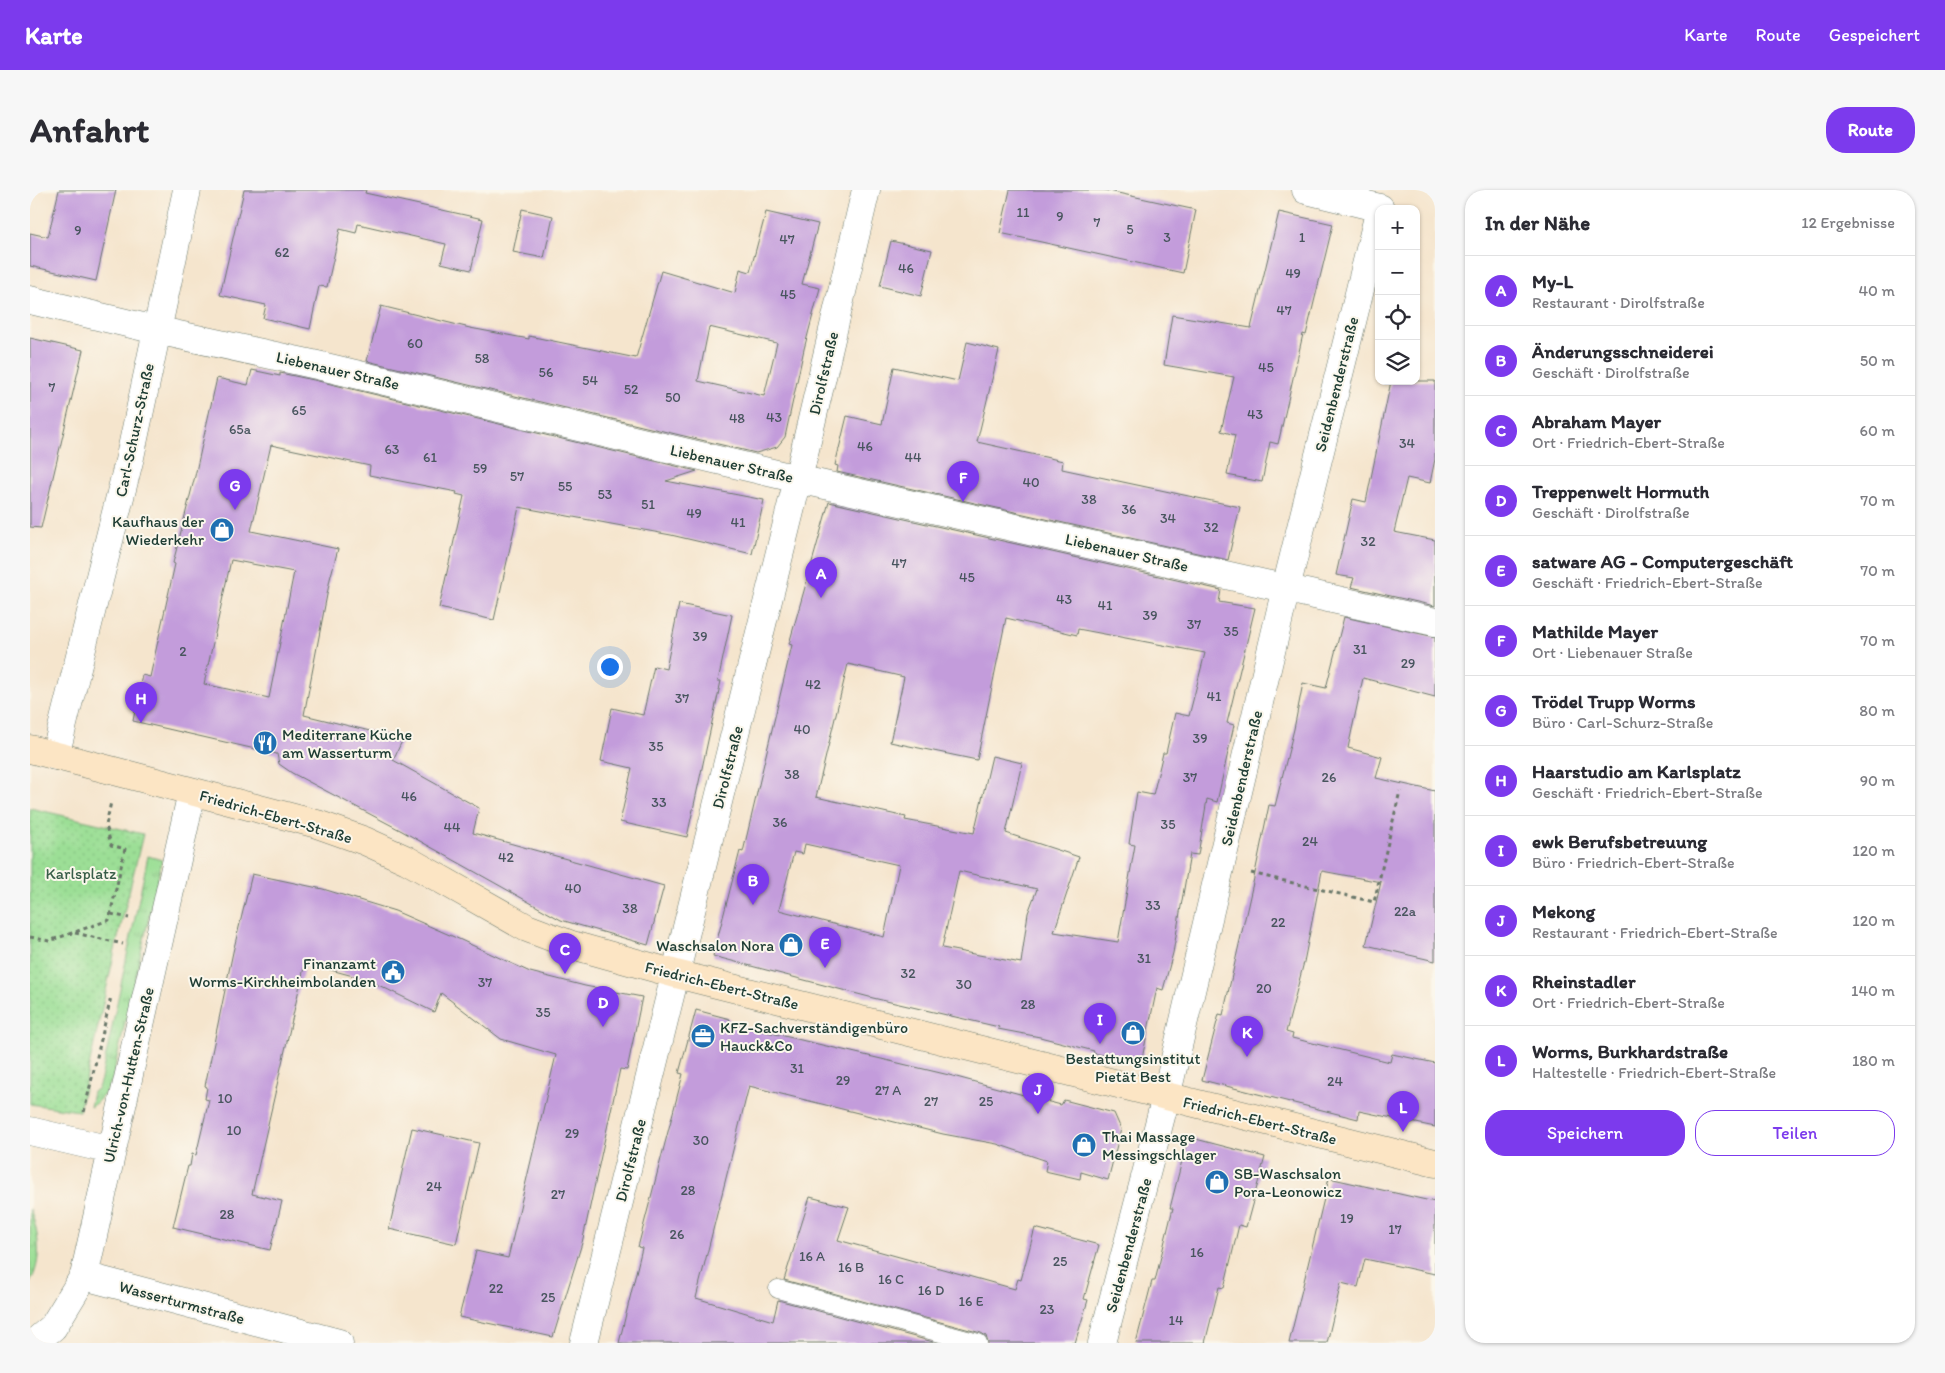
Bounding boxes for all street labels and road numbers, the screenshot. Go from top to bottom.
street label: Seidenbenderstraße [1311,315,1362,454]
street label: Dirolfstraße [805,330,842,417]
street label: Liebenauer Straße [274,347,401,394]
street label: Carl-Schurz-Straße [111,361,158,499]
street label: Liebenauer Straße [668,440,795,487]
street label: Liebenauer Straße [1063,529,1190,576]
street label: Seidenbenderstraße [1217,708,1266,848]
street label: Dirolfstraße [708,724,747,811]
street label: Friedrich-Ebert-Straße [197,786,354,847]
street label: Friedrich-Ebert-Straße [643,957,801,1014]
street label: Ulrich-von-Hutten-Straße [99,985,158,1165]
street label: Friedrich-Ebert-Straße [1181,1092,1339,1149]
street label: Dirolfstraße [611,1117,650,1204]
street label: Seidenbenderstraße [1101,1176,1156,1315]
street label: Wasserturmstraße [117,1277,247,1328]

